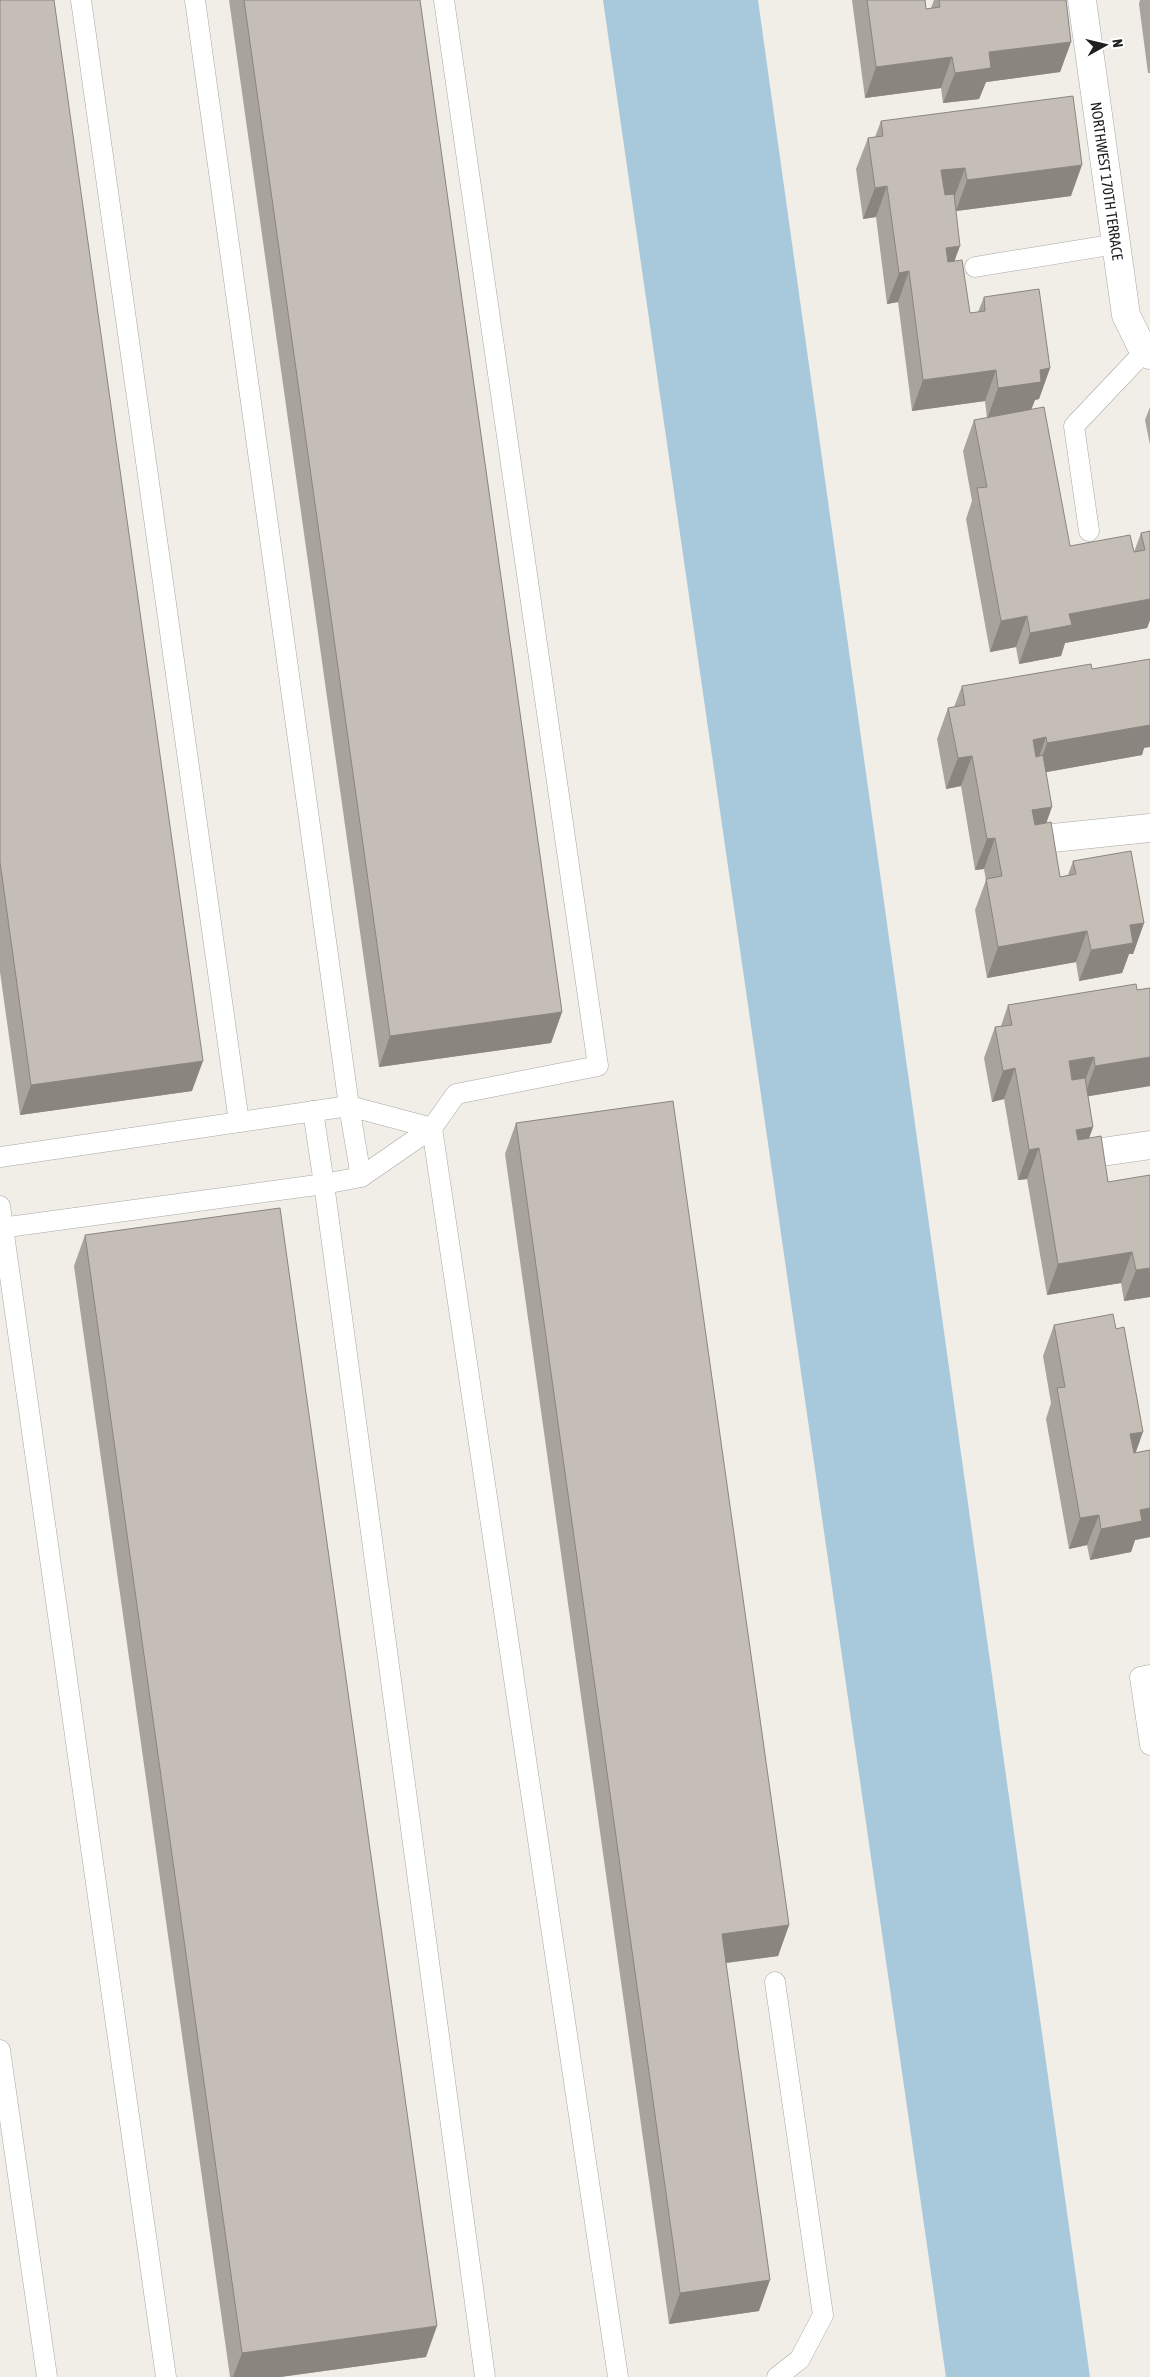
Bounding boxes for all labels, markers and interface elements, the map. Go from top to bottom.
north arrow [1080,20,1130,70]
text: N [1109,38,1126,48]
street label: NORTHWEST 170TH TERRACE [1087,101,1127,262]

